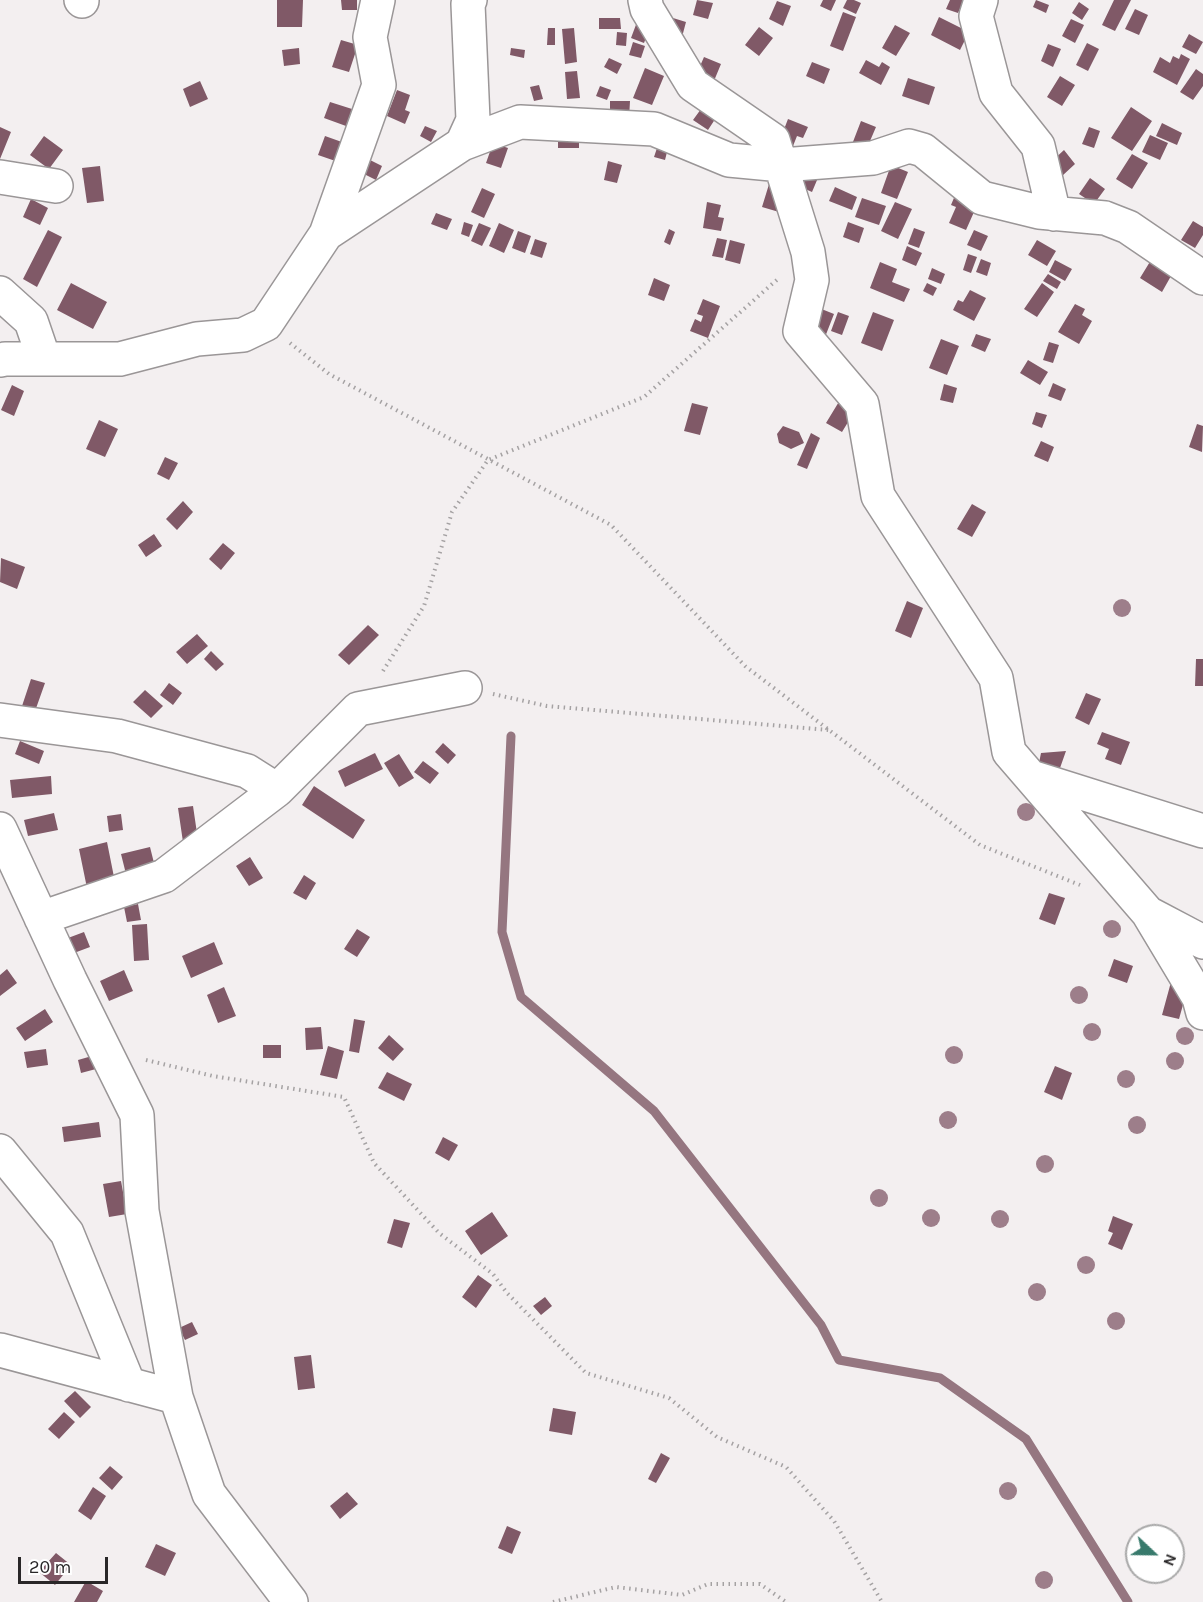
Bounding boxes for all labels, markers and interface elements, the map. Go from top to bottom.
north arrow [1125,1524,1185,1584]
scale bar [21,1545,111,1583]
text: N [1159,1551,1181,1569]
text: 20 m [29,1556,71,1578]

